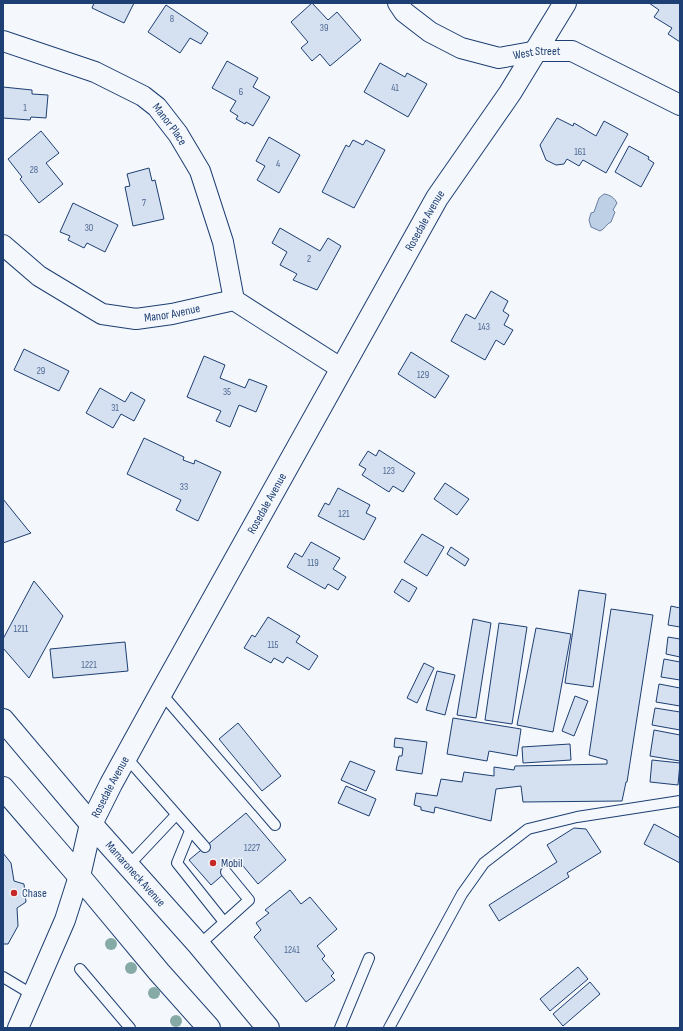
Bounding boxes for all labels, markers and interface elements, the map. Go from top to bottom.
house number: 8 [170,13,174,25]
house number: 39 [320,22,328,34]
street label: West Street [512,44,561,63]
house number: 41 [391,82,399,94]
house number: 6 [239,86,243,98]
street label: Manor Place [149,100,190,148]
house number: 1 [23,102,27,114]
house number: 161 [574,146,586,158]
house number: 4 [276,158,280,170]
house number: 28 [30,164,38,176]
street label: Rosedale Avenue [402,187,448,254]
house number: 7 [142,197,146,209]
house number: 30 [85,222,93,234]
house number: 2 [307,253,311,265]
street label: Manor Avenue [143,300,202,325]
house number: 143 [478,321,490,333]
house number: 29 [37,365,45,377]
house number: 129 [417,369,429,381]
house number: 35 [223,386,231,398]
house number: 31 [111,402,119,414]
house number: 123 [383,465,395,477]
street label: Rosedale Avenue [244,470,290,537]
house number: 33 [180,481,188,493]
house number: 121 [338,508,350,520]
house number: 119 [307,557,319,569]
house number: 1211 [14,623,29,635]
house number: 115 [267,639,279,651]
house number: 1221 [81,659,97,671]
street label: Rosedale Avenue [88,753,132,820]
street label: Mamaroneck Avenue [102,838,169,910]
house number: 1227 [244,842,260,854]
place label: Mobil [221,856,243,871]
marker: Mobil [208,858,218,868]
place label: Chase [22,886,47,901]
marker: Chase [9,888,19,898]
house number: 1241 [284,944,300,956]

